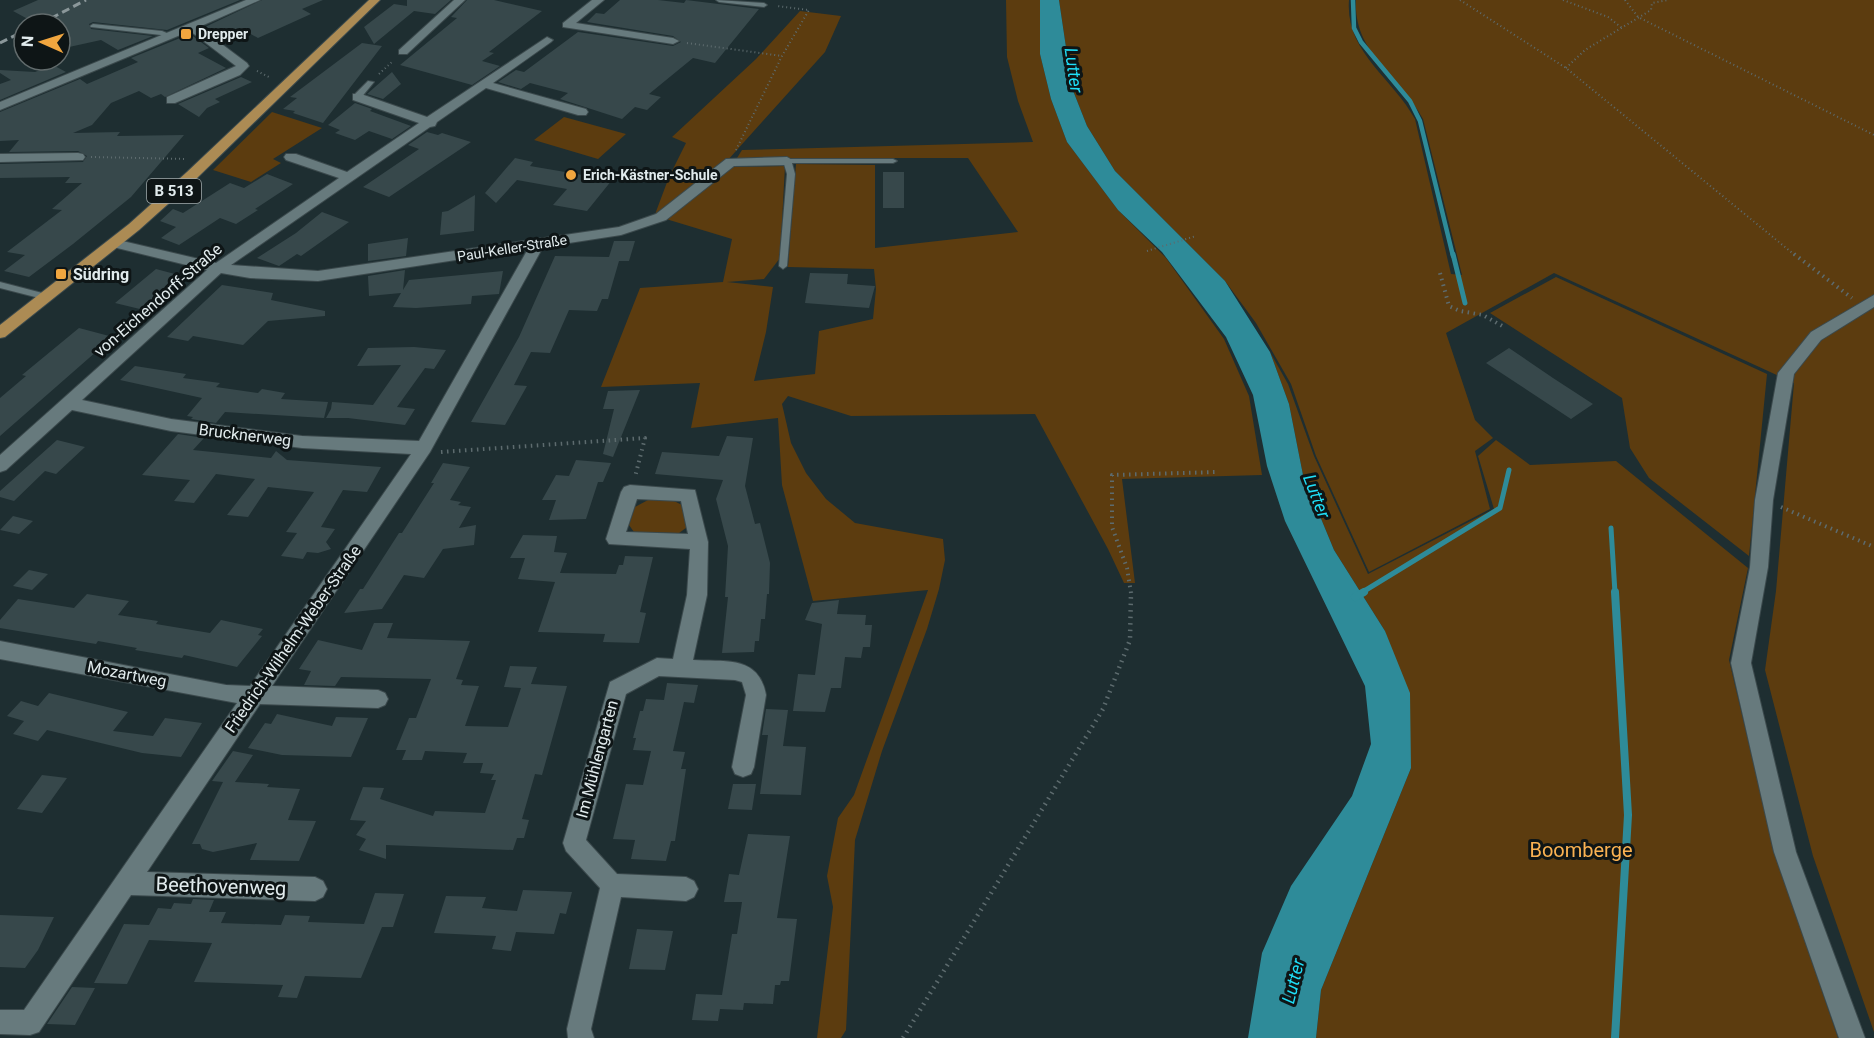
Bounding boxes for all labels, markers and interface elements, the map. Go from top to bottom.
north arrow [12,12,72,72]
place label: Drepper [198,26,248,42]
marker: Drepper [179,27,193,41]
text: N [18,35,37,47]
water label: Lutter [1060,46,1088,95]
place label: Erich-Kästner-Schule [583,167,718,183]
marker: Erich-Kästner-Schule [564,168,578,182]
road number: B 513 [147,179,201,203]
street label: Paul-Keller-Straße [456,231,568,265]
street label: von-Eichendorff-Straße [90,239,226,361]
place label: Südring [73,265,129,284]
marker: Südring [54,267,68,281]
street label: Brucknerweg [198,420,292,450]
water label: Lutter [1299,471,1335,522]
street label: Friedrich-Wilhelm-Weber-Straße [221,542,365,736]
street label: Mozartweg [86,657,168,691]
street label: Im Mühlengarten [572,698,622,820]
park label: Boomberge [1529,838,1633,862]
street label: Beethovenweg [155,872,287,900]
water label: Lutter [1277,955,1309,1005]

